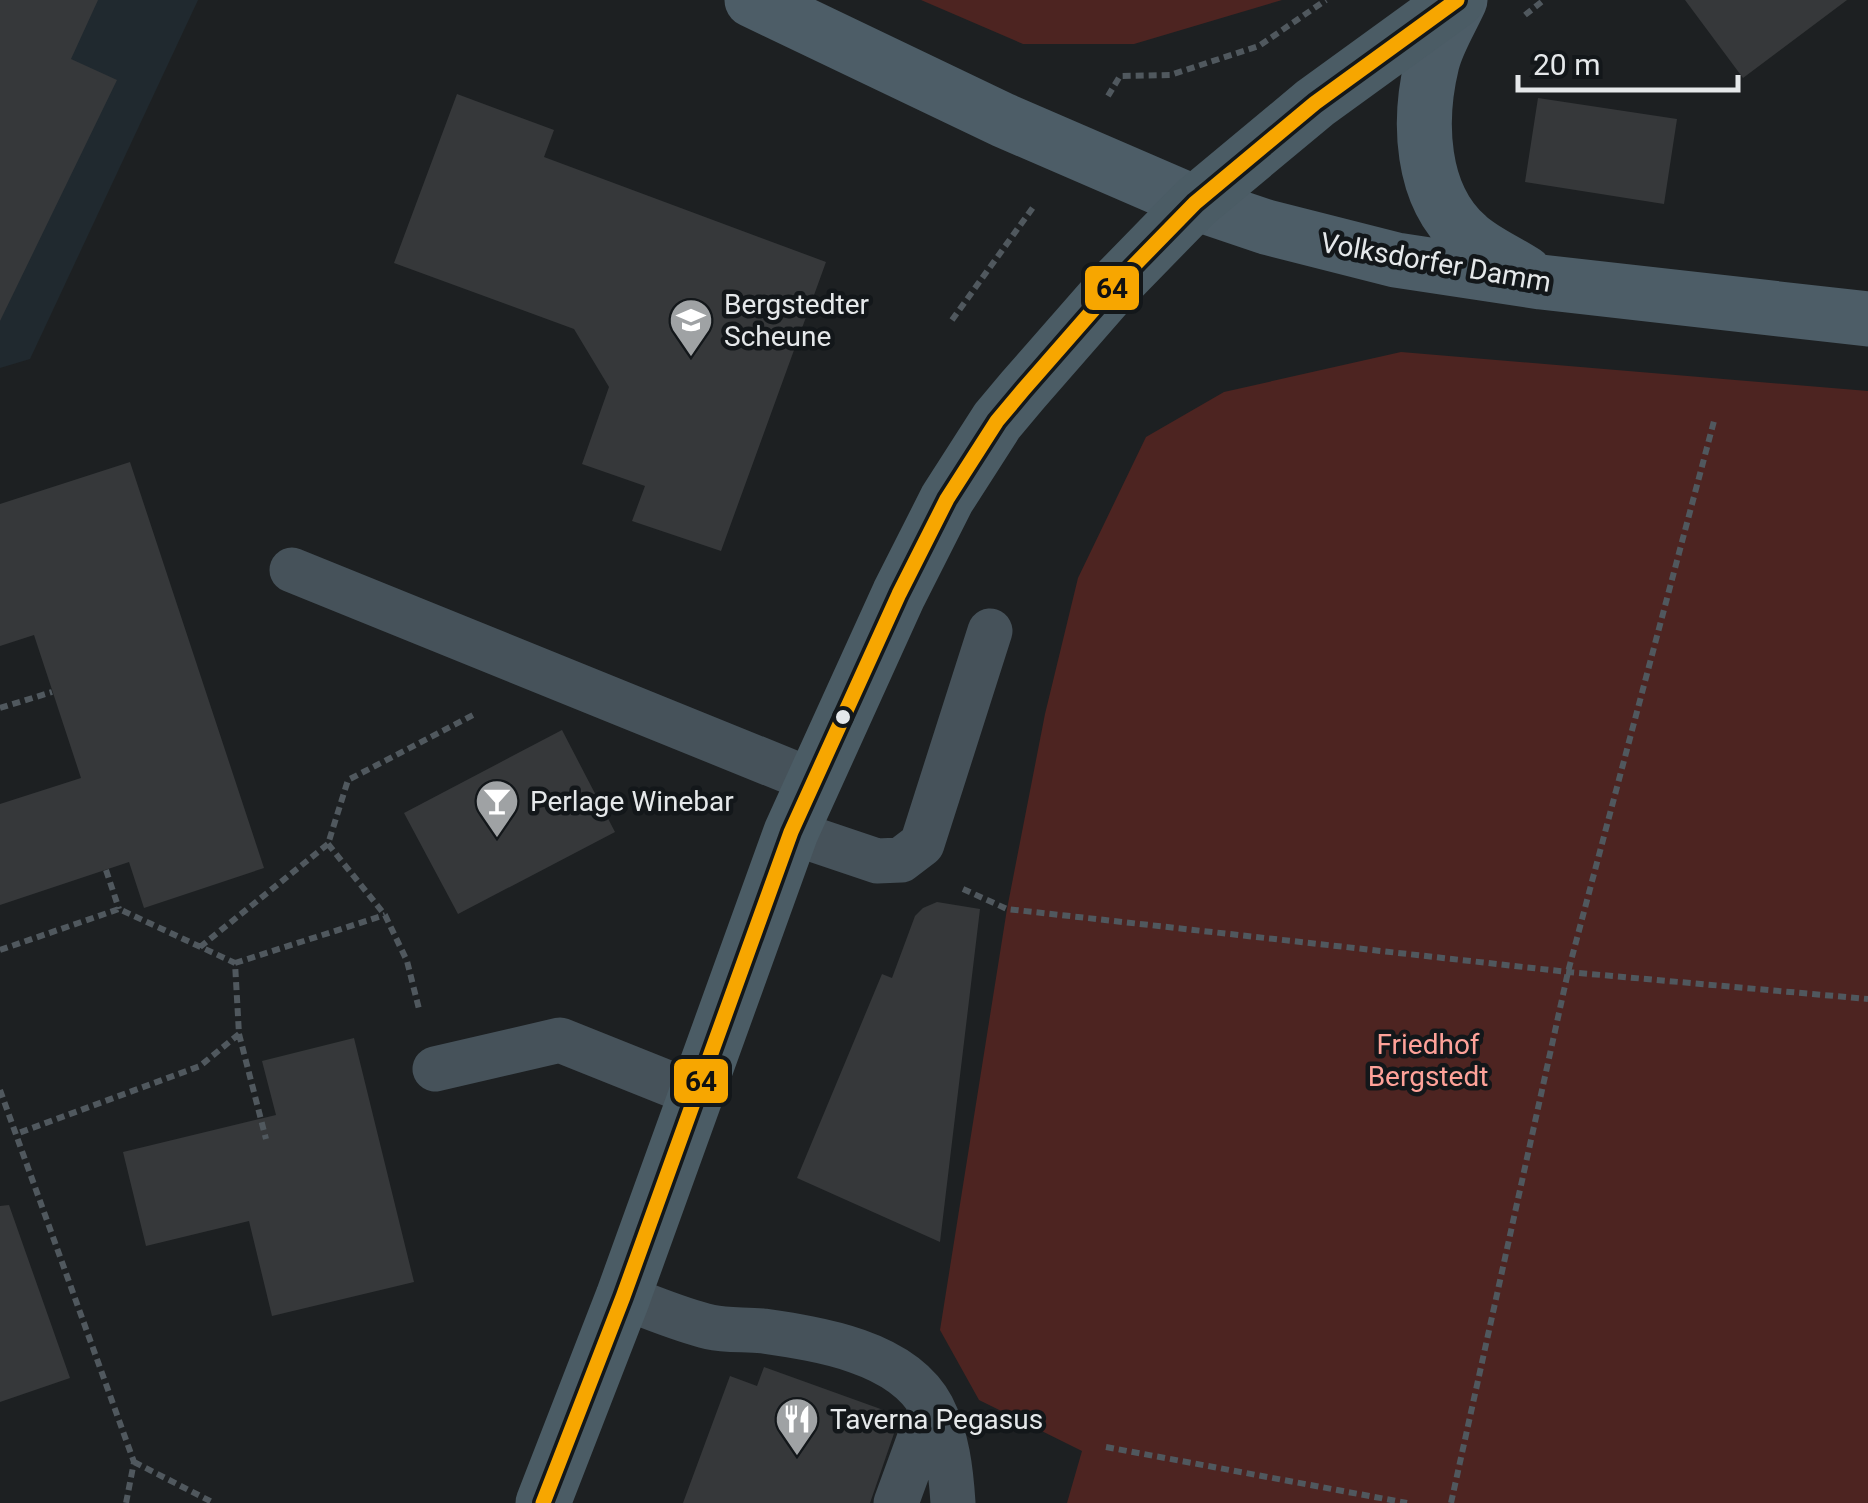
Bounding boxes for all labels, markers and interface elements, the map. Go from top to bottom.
scale bar [1518,30,1738,92]
text: 20 m [1533,47,1600,82]
street label: Volksdorfer Damm [1318,226,1554,299]
line badge: 64 [1083,264,1141,312]
text: 64 [1096,272,1128,305]
place label: Bergstedter Scheune [724,288,870,353]
school or university icon: Bergstedter Scheune [668,297,714,358]
unlabelled marker [833,707,853,727]
bar icon: Perlage Winebar [474,778,520,839]
place label: Perlage Winebar [530,785,734,818]
park label: Friedhof Bergstedt [1368,1028,1488,1093]
line badge: 64 [672,1057,730,1105]
text: 64 [685,1065,717,1098]
restaurant icon: Taverna Pegasus [774,1396,820,1457]
place label: Taverna Pegasus [830,1403,1043,1436]

